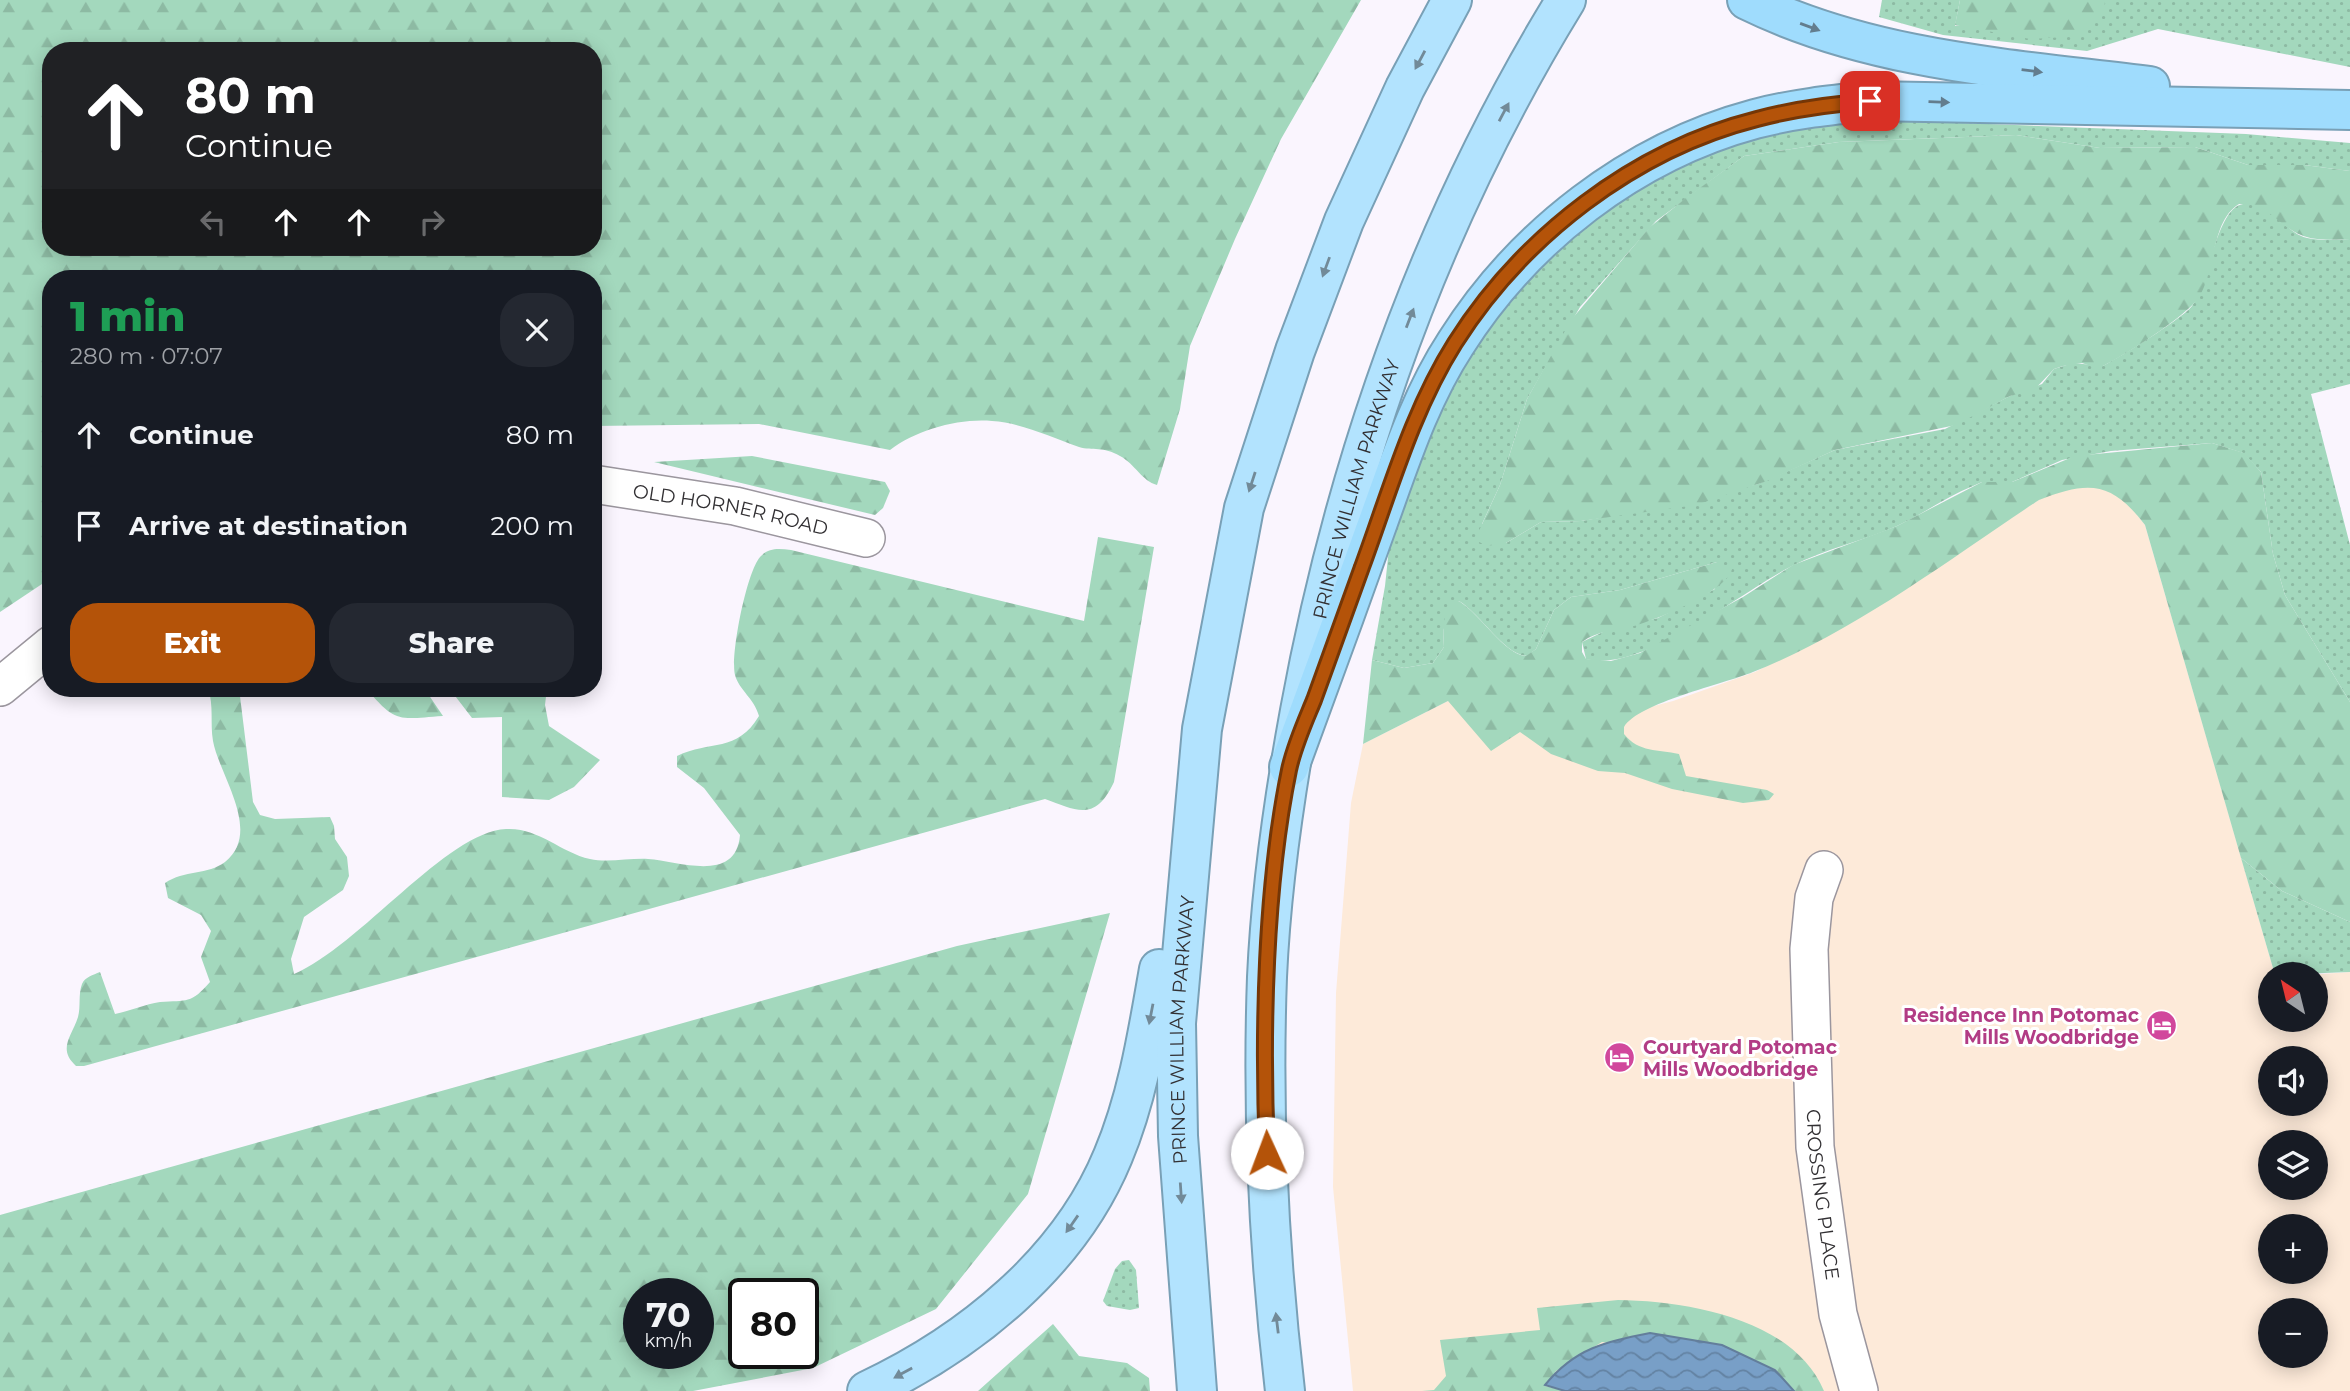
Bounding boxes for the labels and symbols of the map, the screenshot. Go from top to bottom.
one-way arrow [1799,21,1820,32]
one-way arrow [1414,50,1426,70]
one-way arrow [2022,66,2044,77]
pin [1840,71,1900,131]
one-way arrow [1928,97,1950,108]
one-way arrow [1498,101,1510,121]
one-way arrow [1321,257,1332,278]
one-way arrow [1404,308,1415,329]
street label: PRINCE WILLIAM PARKWAY [1308,356,1405,621]
one-way arrow [1247,472,1257,493]
street label: OLD HORNER ROAD [631,479,831,540]
street label: PRINCE WILLIAM PARKWAY [1165,894,1199,1165]
north arrow [2258,962,2328,1032]
one-way arrow [1145,1003,1156,1025]
place label: Residence Inn Potomac Mills Woodbridge [1903,1004,2139,1049]
hotel icon: Residence Inn Potomac Mills Woodbridge [2145,1009,2179,1043]
place label: Courtyard Potomac Mills Woodbridge [1643,1036,1837,1081]
hotel icon: Courtyard Potomac Mills Woodbridge [1603,1041,1637,1075]
street label: CROSSING PLACE [1802,1109,1844,1281]
position arrow [1230,1116,1304,1190]
one-way arrow [1176,1183,1187,1205]
one-way arrow [1065,1215,1079,1233]
speed limit sign: 80 [728,1278,819,1369]
one-way arrow [1272,1312,1283,1334]
one-way arrow [893,1367,913,1379]

